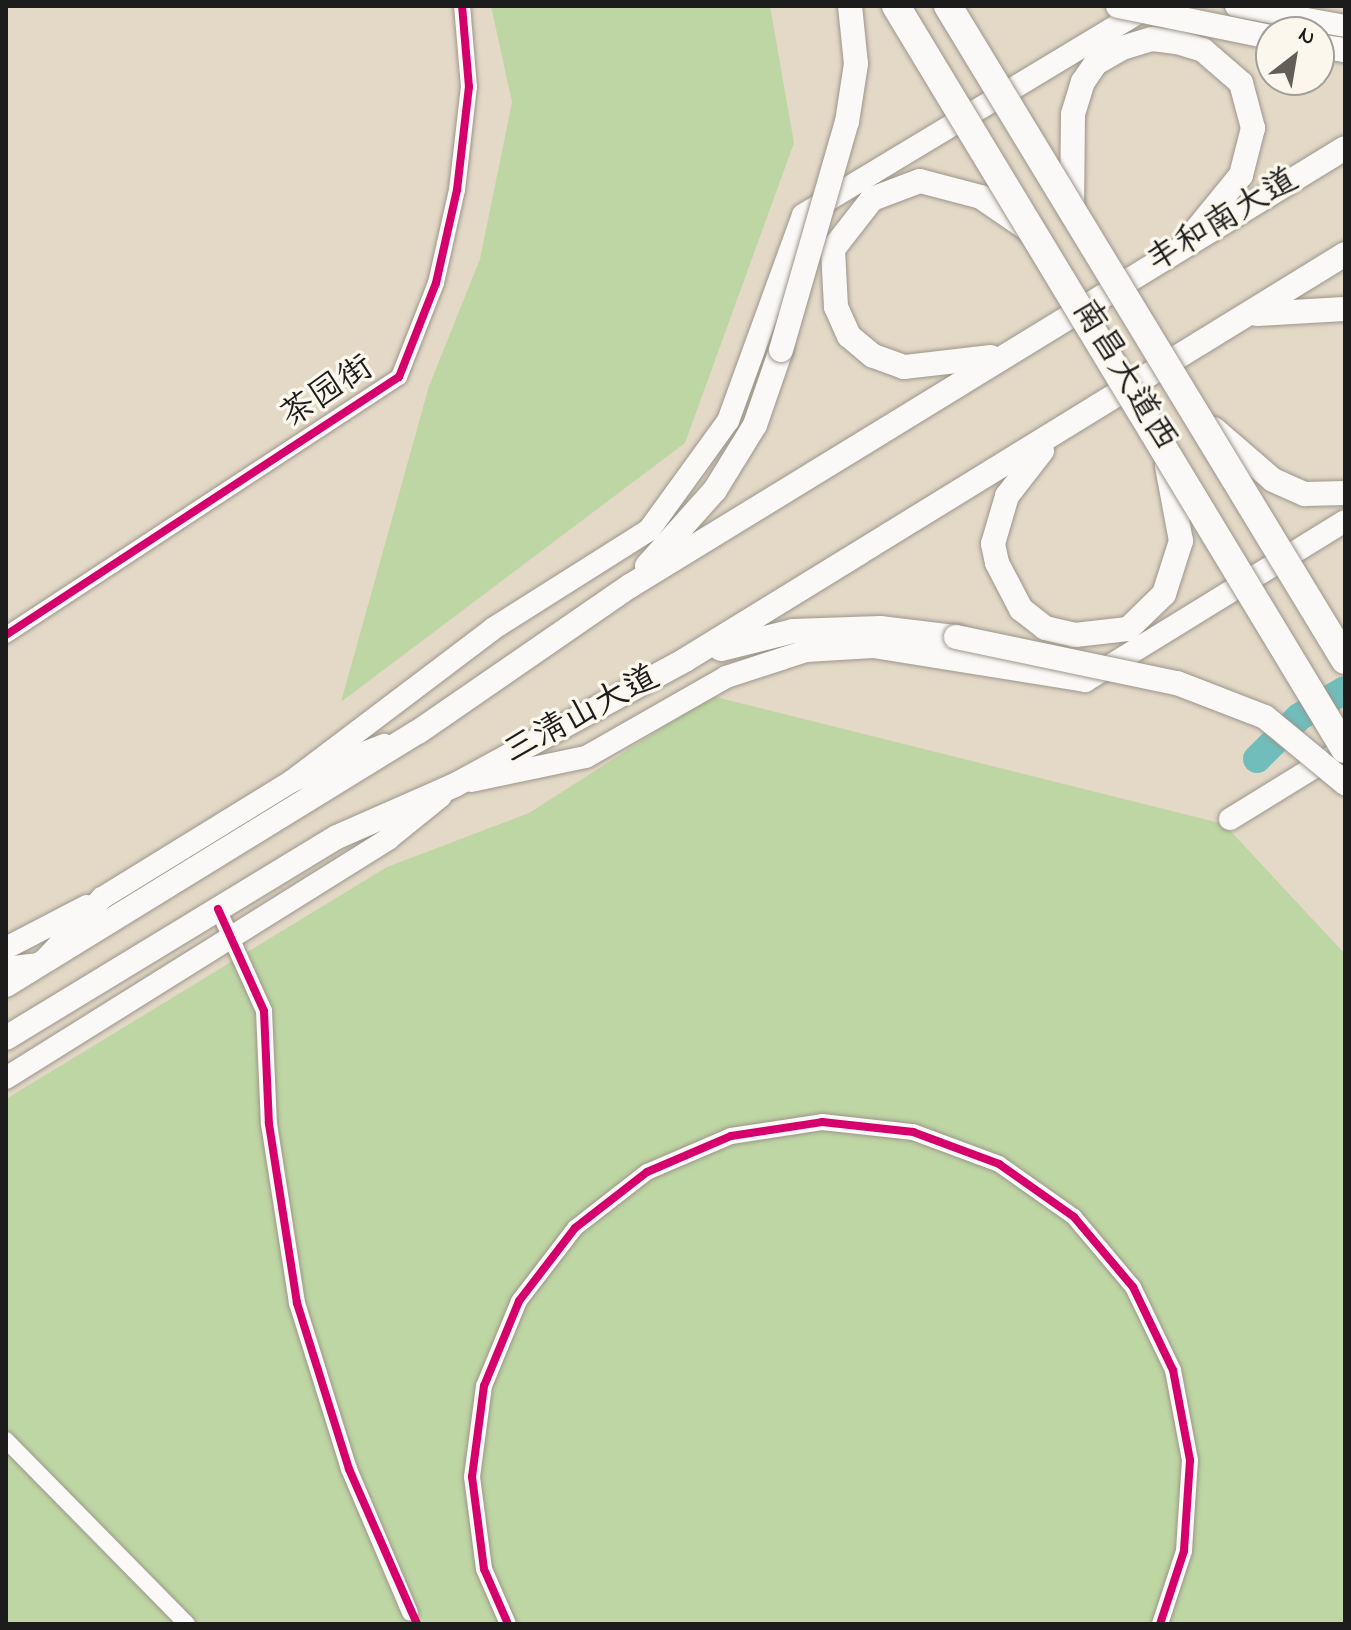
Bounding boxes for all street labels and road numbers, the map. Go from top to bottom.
street label: 丰和南大道 [1140,161,1306,283]
street label: 南昌大道西 [1062,293,1184,459]
street label: 茶园街 [274,348,382,438]
street label: 三清山大道 [497,658,667,774]

